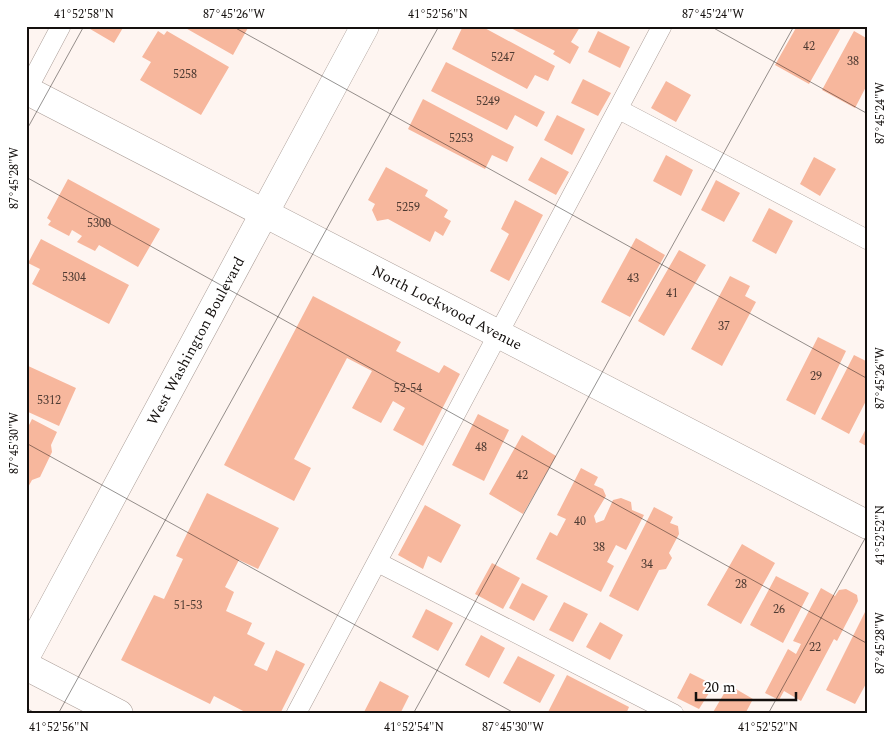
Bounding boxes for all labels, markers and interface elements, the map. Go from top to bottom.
text: 41°52'58"N [54,5,114,24]
text: 87°45'26"W [203,5,265,24]
text: 41°52'56"N [408,5,468,24]
text: 87°45'24"W [682,5,744,24]
house number: 42 [803,37,815,56]
house number: 5247 [491,48,515,67]
house number: 38 [847,52,859,71]
house number: 5258 [173,65,197,84]
text: 87°45'24"W [871,82,890,144]
house number: 5249 [476,92,500,111]
house number: 5253 [449,129,473,148]
text: 87°45'28"W [5,147,24,209]
house number: 5259 [396,198,420,217]
house number: 5300 [87,214,111,233]
street label: West Washington Boulevard [141,252,250,429]
street label: North Lockwood Avenue [368,259,526,356]
house number: 5304 [62,268,86,287]
house number: 43 [627,269,639,288]
house number: 41 [666,284,678,303]
house number: 37 [718,317,730,336]
text: 87°45'26"W [871,347,890,409]
house number: 29 [810,367,822,386]
house number: 52-54 [394,379,422,398]
house number: 5312 [37,391,61,410]
text: 87°45'30"W [5,412,24,474]
house number: 48 [475,438,487,457]
house number: 42 [516,466,528,485]
text: 41°52'52"N [871,505,890,565]
house number: 40 [574,512,586,531]
house number: 38 [593,538,605,557]
house number: 34 [641,555,653,574]
house number: 28 [735,575,747,594]
house number: 51-53 [174,596,202,615]
house number: 26 [773,600,785,619]
text: 87°45'28"W [871,612,890,674]
house number: 22 [809,638,821,657]
scale bar [696,670,796,702]
text: 20 m [704,676,736,699]
text: 41°52'56"N [29,718,89,737]
text: 41°52'54"N [384,718,444,737]
text: 87°45'30"W [482,718,544,737]
text: 41°52'52"N [738,718,798,737]

